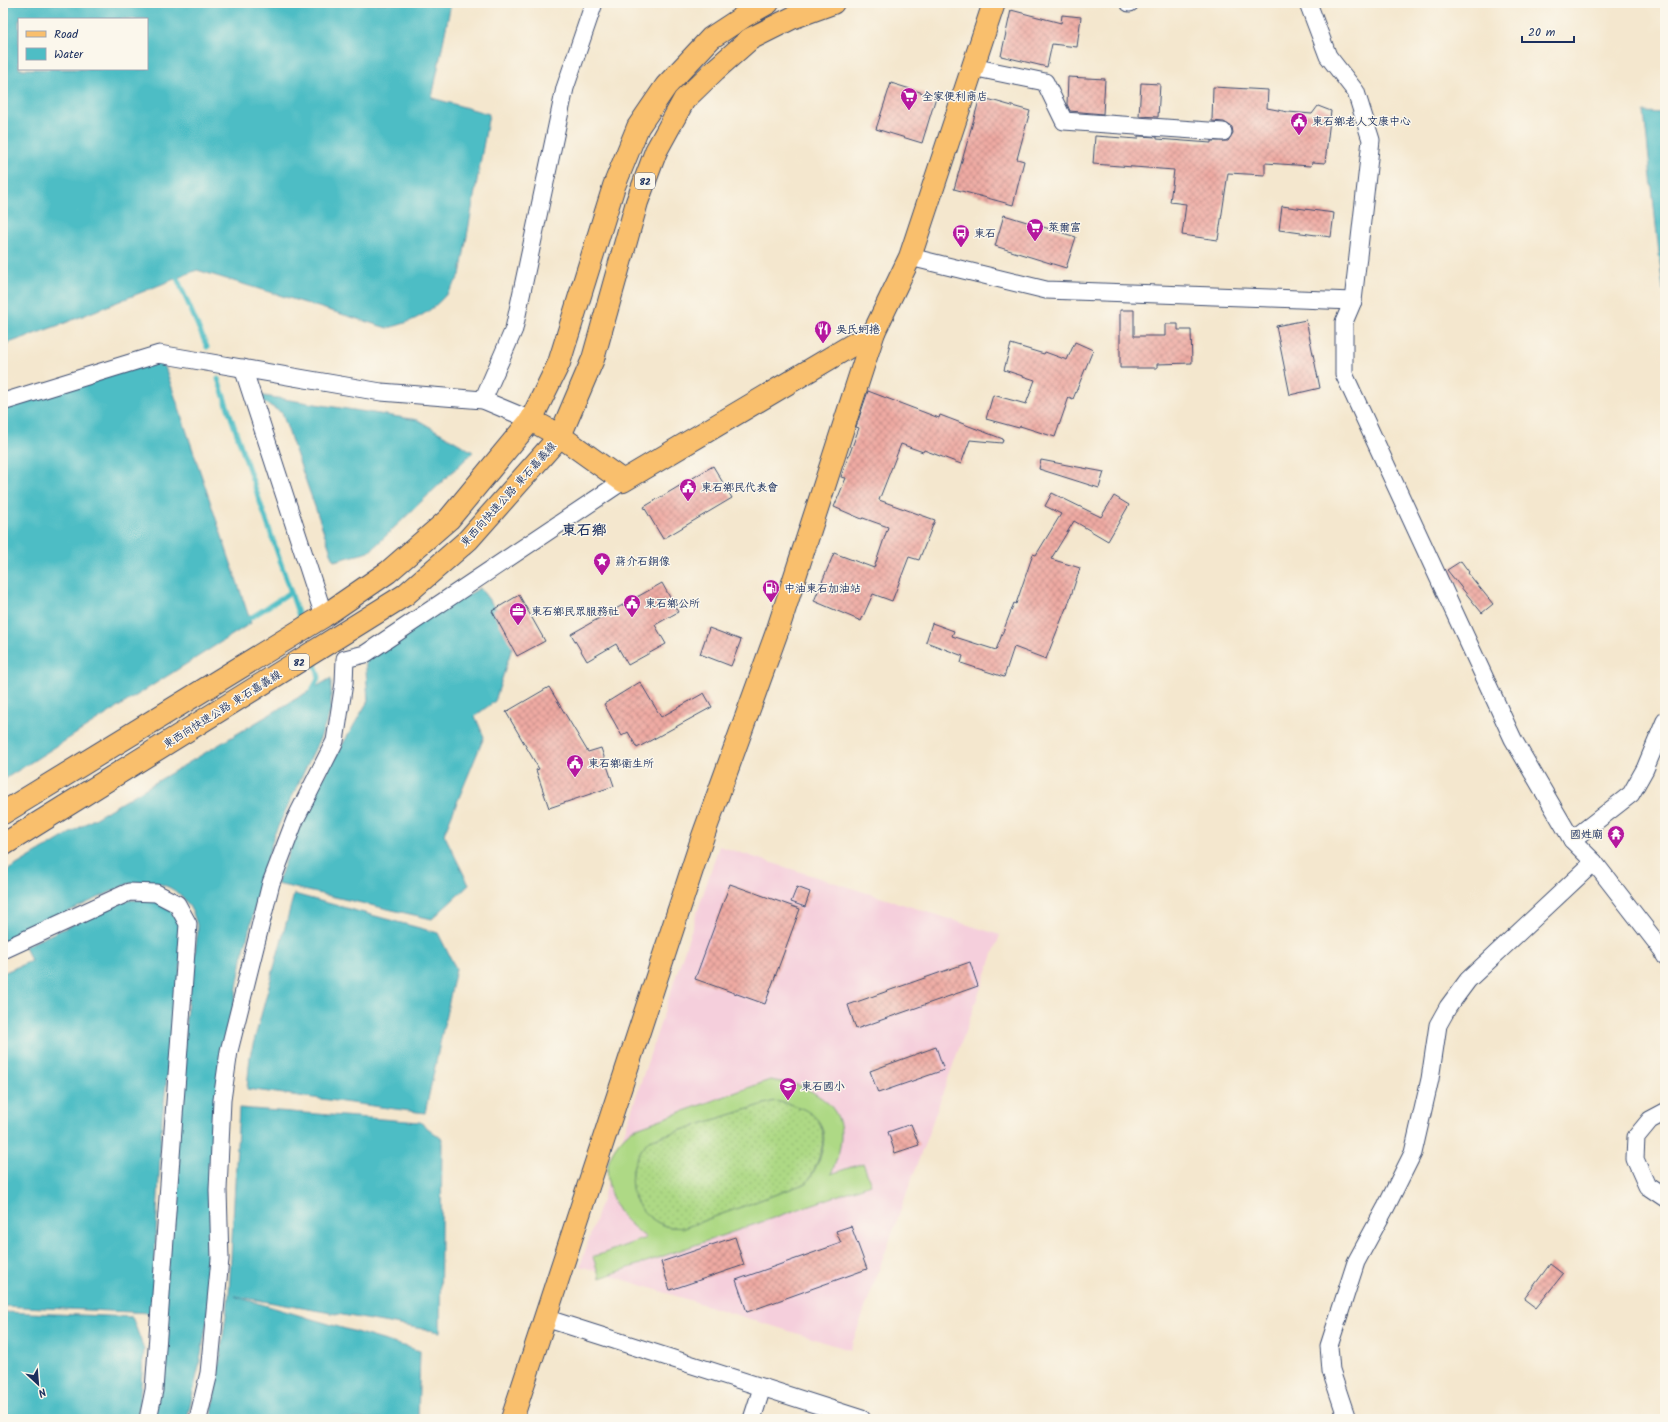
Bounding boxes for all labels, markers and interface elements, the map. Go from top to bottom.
legend [18,18,148,70]
scale bar [1522,18,1574,44]
text: 20 m [1528,23,1556,42]
text: Road [54,25,79,44]
text: Water [54,45,84,64]
supermarket icon: 全家便利商店 [899,86,919,111]
place label: 全家便利商店 [922,88,988,106]
public building icon: 東石鄉老人文康中心 [1289,111,1309,136]
place label: 東石鄉老人文康中心 [1312,113,1411,131]
road number: 82 [635,173,655,189]
supermarket icon: 萊爾富 [1025,217,1045,242]
place label: 萊爾富 [1048,219,1081,237]
bus stop icon: 東石 [951,223,971,248]
place label: 東石 [974,225,996,243]
restaurant icon: 吳氏蚵捲 [813,319,833,344]
place label: 吳氏蚵捲 [836,321,880,339]
street label: 東西向快速公路 東石嘉義線 [456,438,561,551]
public building icon: 東石鄉民代表會 [678,477,698,502]
place label: 東石鄉民代表會 [701,479,778,497]
district label: 東石鄉 [561,519,607,543]
place icon: 蔣介石銅像 [592,551,612,576]
place label: 蔣介石銅像 [615,553,670,571]
fuel station icon: 中油東石加油站 [761,578,781,603]
place label: 中油東石加油站 [784,580,861,598]
public building icon: 東石鄉公所 [622,593,642,618]
place label: 東石鄉公所 [645,595,700,613]
office icon: 東石鄉民眾服務社 [508,601,528,626]
place label: 東石鄉民眾服務社 [531,603,619,621]
road number: 82 [289,654,309,670]
street label: 東西向快速公路 東石嘉義線 [160,666,285,754]
public building icon: 東石鄉衛生所 [565,753,585,778]
place label: 東石鄉衛生所 [588,755,654,773]
temple icon: 國姓廟 [1606,824,1626,849]
place label: 國姓廟 [1570,826,1603,844]
school or university icon: 東石國小 [778,1076,798,1101]
place label: 東石國小 [801,1078,845,1096]
north arrow [18,1364,58,1404]
text: N [35,1382,49,1402]

